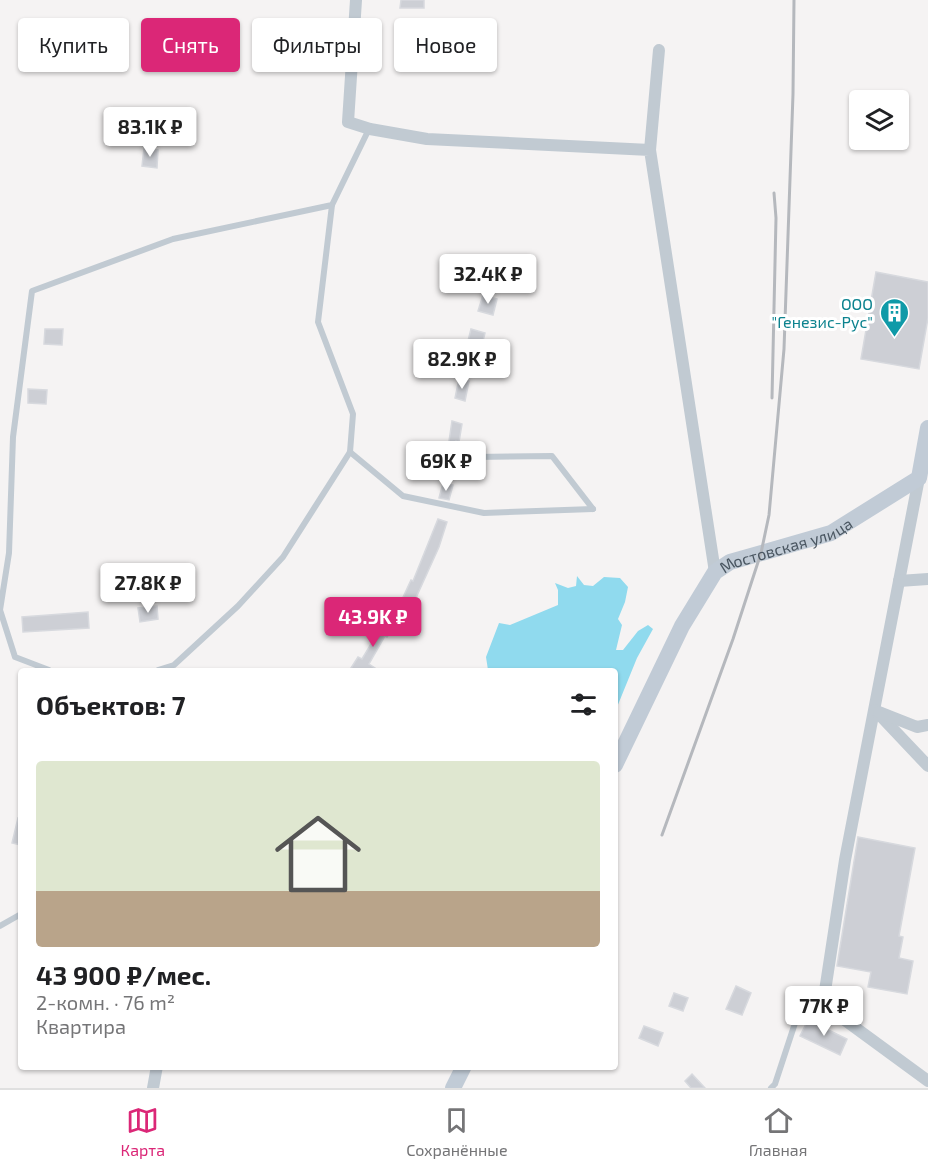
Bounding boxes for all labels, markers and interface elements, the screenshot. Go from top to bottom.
chip: Купить [18,18,129,72]
chip: Снять [141,18,240,72]
chip: Фильтры [252,18,382,72]
chip: Новое [394,18,497,72]
map controls [849,90,909,150]
button: layers [849,90,909,150]
pin: 83.1K ₽ [95,107,205,158]
text: 83.1K ₽ [117,114,183,138]
pin: 32.4K ₽ [433,254,543,305]
text: 32.4K ₽ [453,261,523,285]
place label: ООО "Генезис-Рус" [772,294,873,332]
building icon: ООО "Генезис-Рус" [878,296,910,338]
pin: 82.9K ₽ [407,339,517,390]
text: 82.9K ₽ [427,346,497,370]
pin: 69K ₽ [404,441,488,492]
text: 69K ₽ [420,448,472,472]
street label: Мостовская улица [715,513,855,576]
pin: 27.8K ₽ [93,563,203,614]
text: 27.8K ₽ [114,570,182,594]
pin: 43.9K ₽ [318,597,428,648]
text: 43.9K ₽ [338,604,408,628]
icon: filters [567,688,600,721]
text: Объектов: 7 [36,689,185,720]
icon: home [264,800,372,908]
text: 43 900 ₽/мес. [36,959,211,990]
pin: 77K ₽ [782,986,866,1037]
text: 2-комн. · 76 m² [36,990,175,1014]
text: 77K ₽ [799,993,849,1017]
text: Квартира [36,1014,126,1038]
tab: Карта [121,1104,165,1159]
tab: Сохранённые [406,1104,508,1159]
tab: Главная [749,1104,807,1159]

